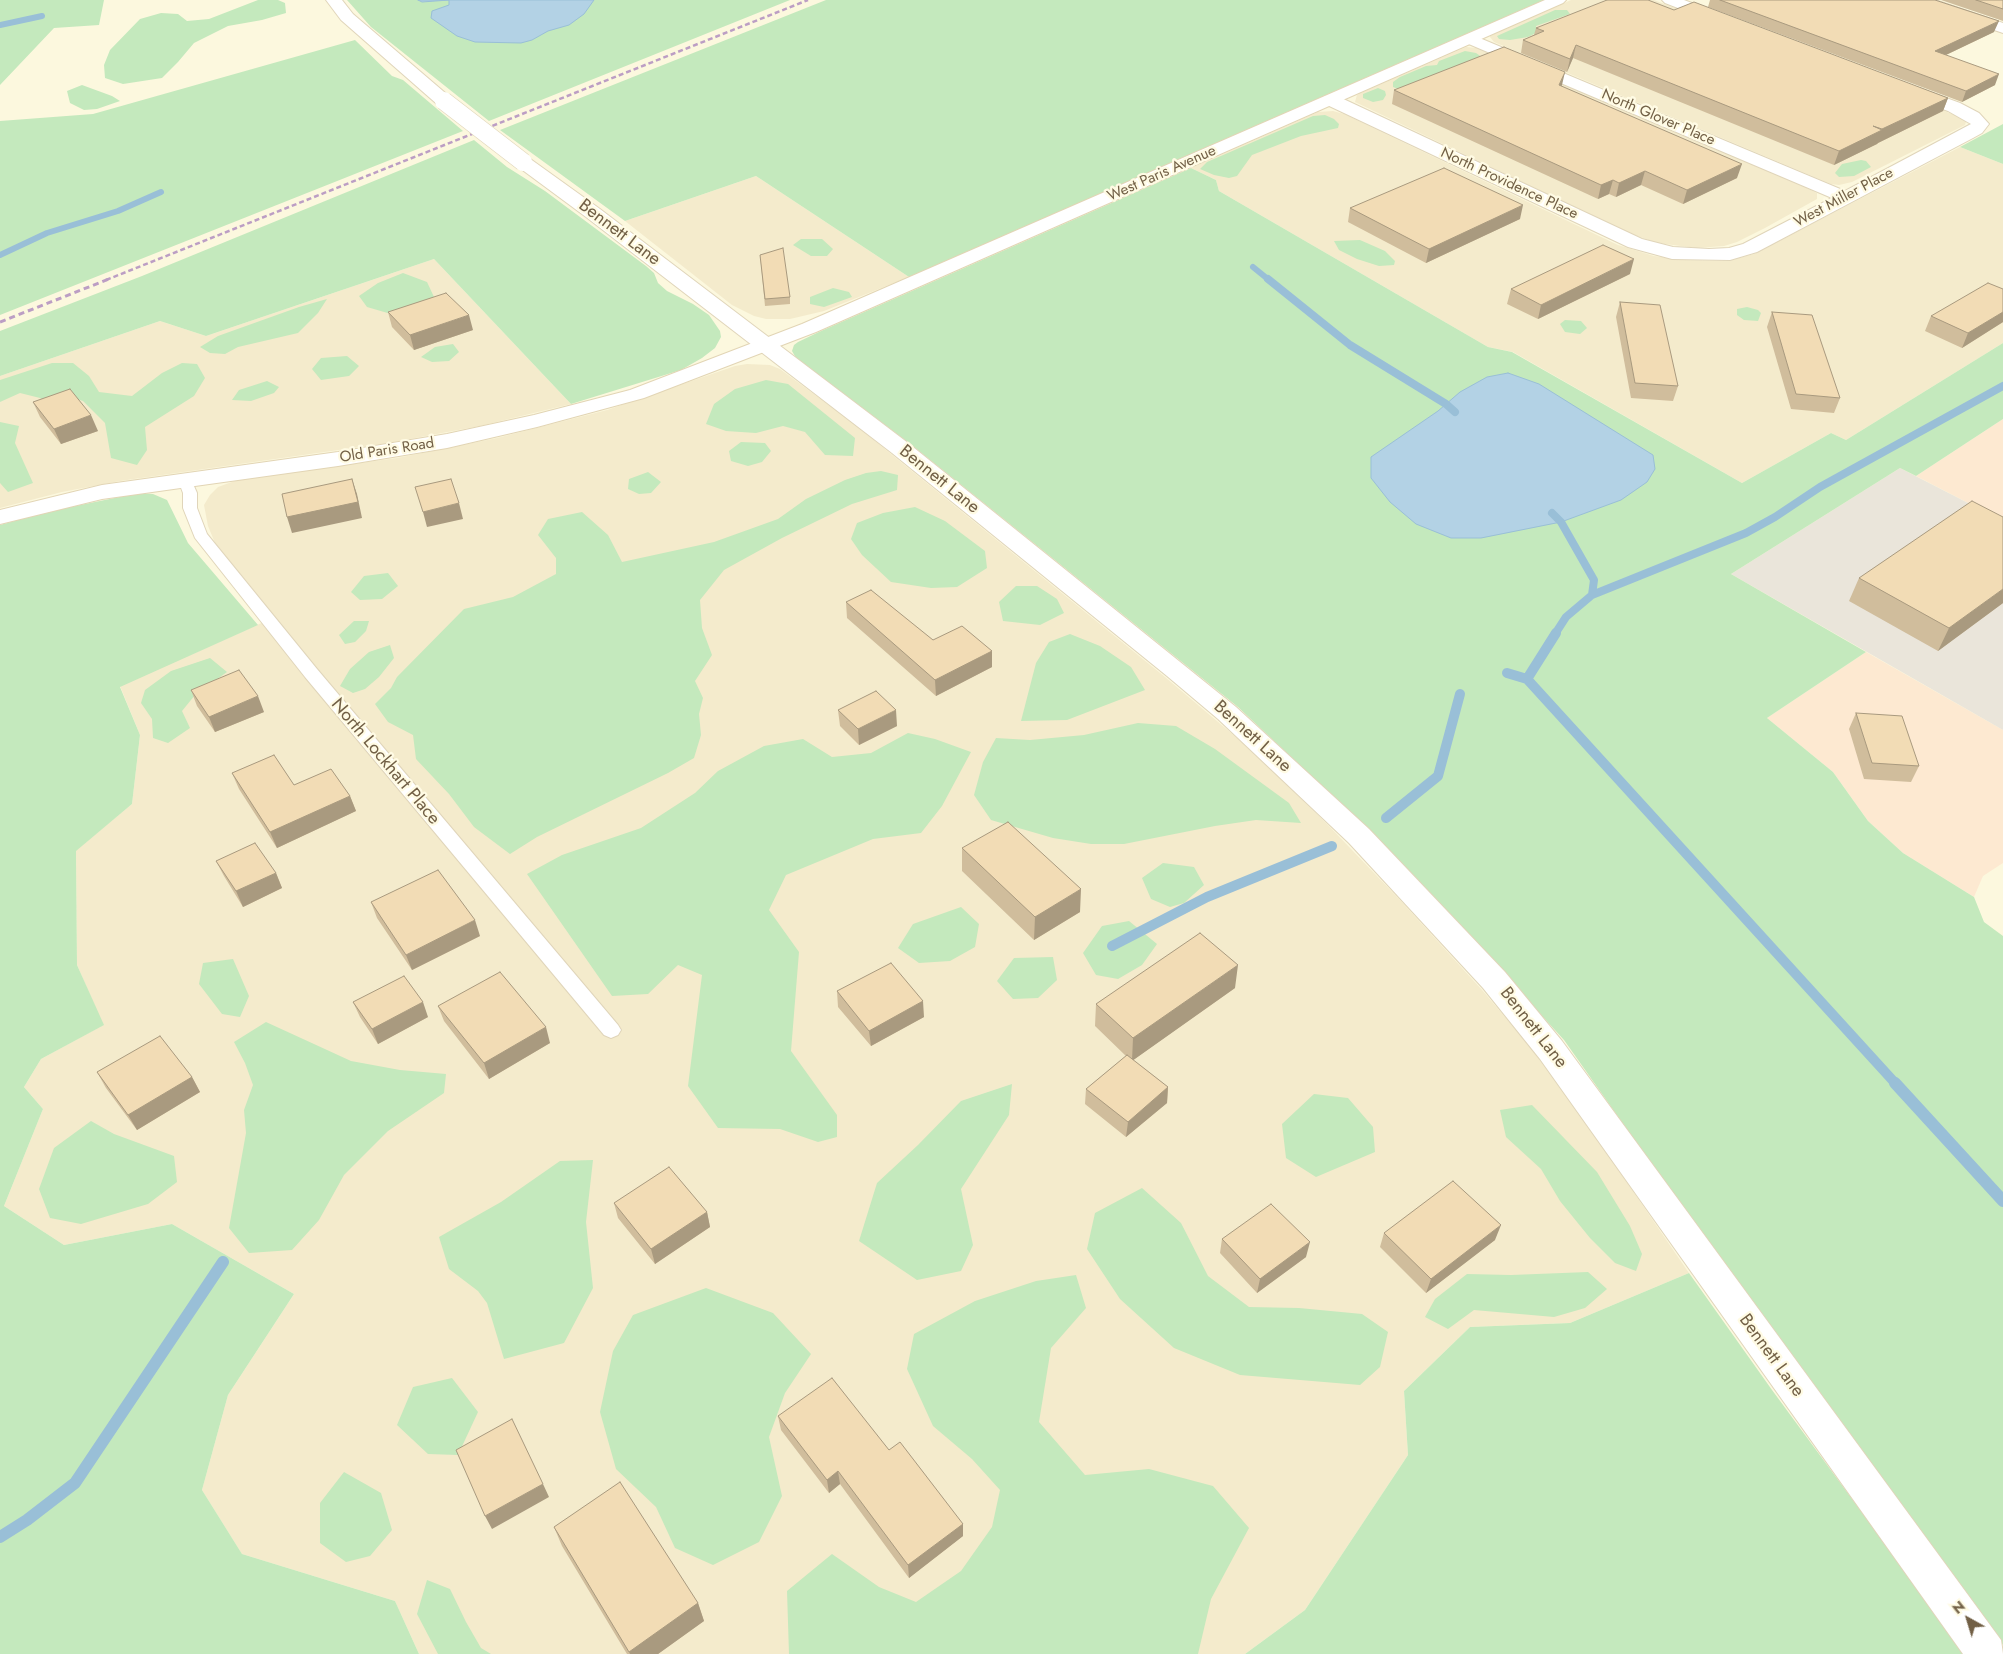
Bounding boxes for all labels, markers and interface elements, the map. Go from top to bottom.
street label: North Glover Place [1599,86,1717,150]
street label: West Paris Avenue [1105,142,1219,206]
street label: North Providence Place [1437,144,1581,224]
street label: West Miller Place [1791,164,1897,232]
street label: Bennett Lane [574,195,664,271]
street label: Old Paris Road [339,435,435,467]
street label: Bennett Lane [895,441,983,519]
street label: North Lockhart Place [326,694,444,830]
street label: Bennett Lane [1209,697,1295,777]
street label: Bennett Lane [1495,983,1571,1073]
street label: Bennett Lane [1734,1310,1808,1402]
north arrow [1943,1594,1993,1644]
text: N [1948,1596,1969,1619]

